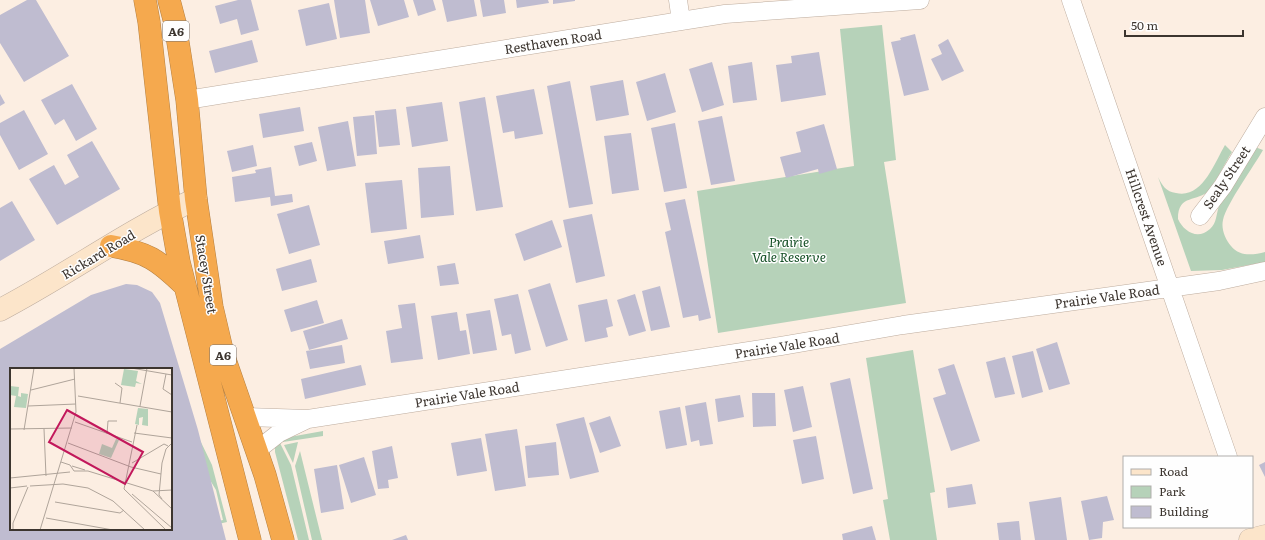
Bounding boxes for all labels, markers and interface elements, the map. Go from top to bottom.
scale bar [1125,12,1243,38]
text: 50 m [1131,16,1158,34]
road number: A6 [163,21,189,41]
street label: Resthaven Road [503,24,603,58]
street label: Sealy Street [1198,141,1255,212]
street label: Hillcrest Avenue [1121,166,1173,269]
street label: Rickard Road [58,224,139,284]
park label: Prairie Vale Reserve [752,232,826,266]
street label: Stacey Street [191,233,223,316]
street label: Prairie Vale Road [1053,279,1161,313]
street label: Prairie Vale Road [733,327,841,363]
road number: A6 [210,345,236,365]
inset map [10,368,172,530]
street label: Prairie Vale Road [413,376,521,412]
legend [1123,456,1253,528]
text: Road [1159,462,1189,480]
text: Park [1159,482,1186,500]
text: Building [1159,502,1209,520]

